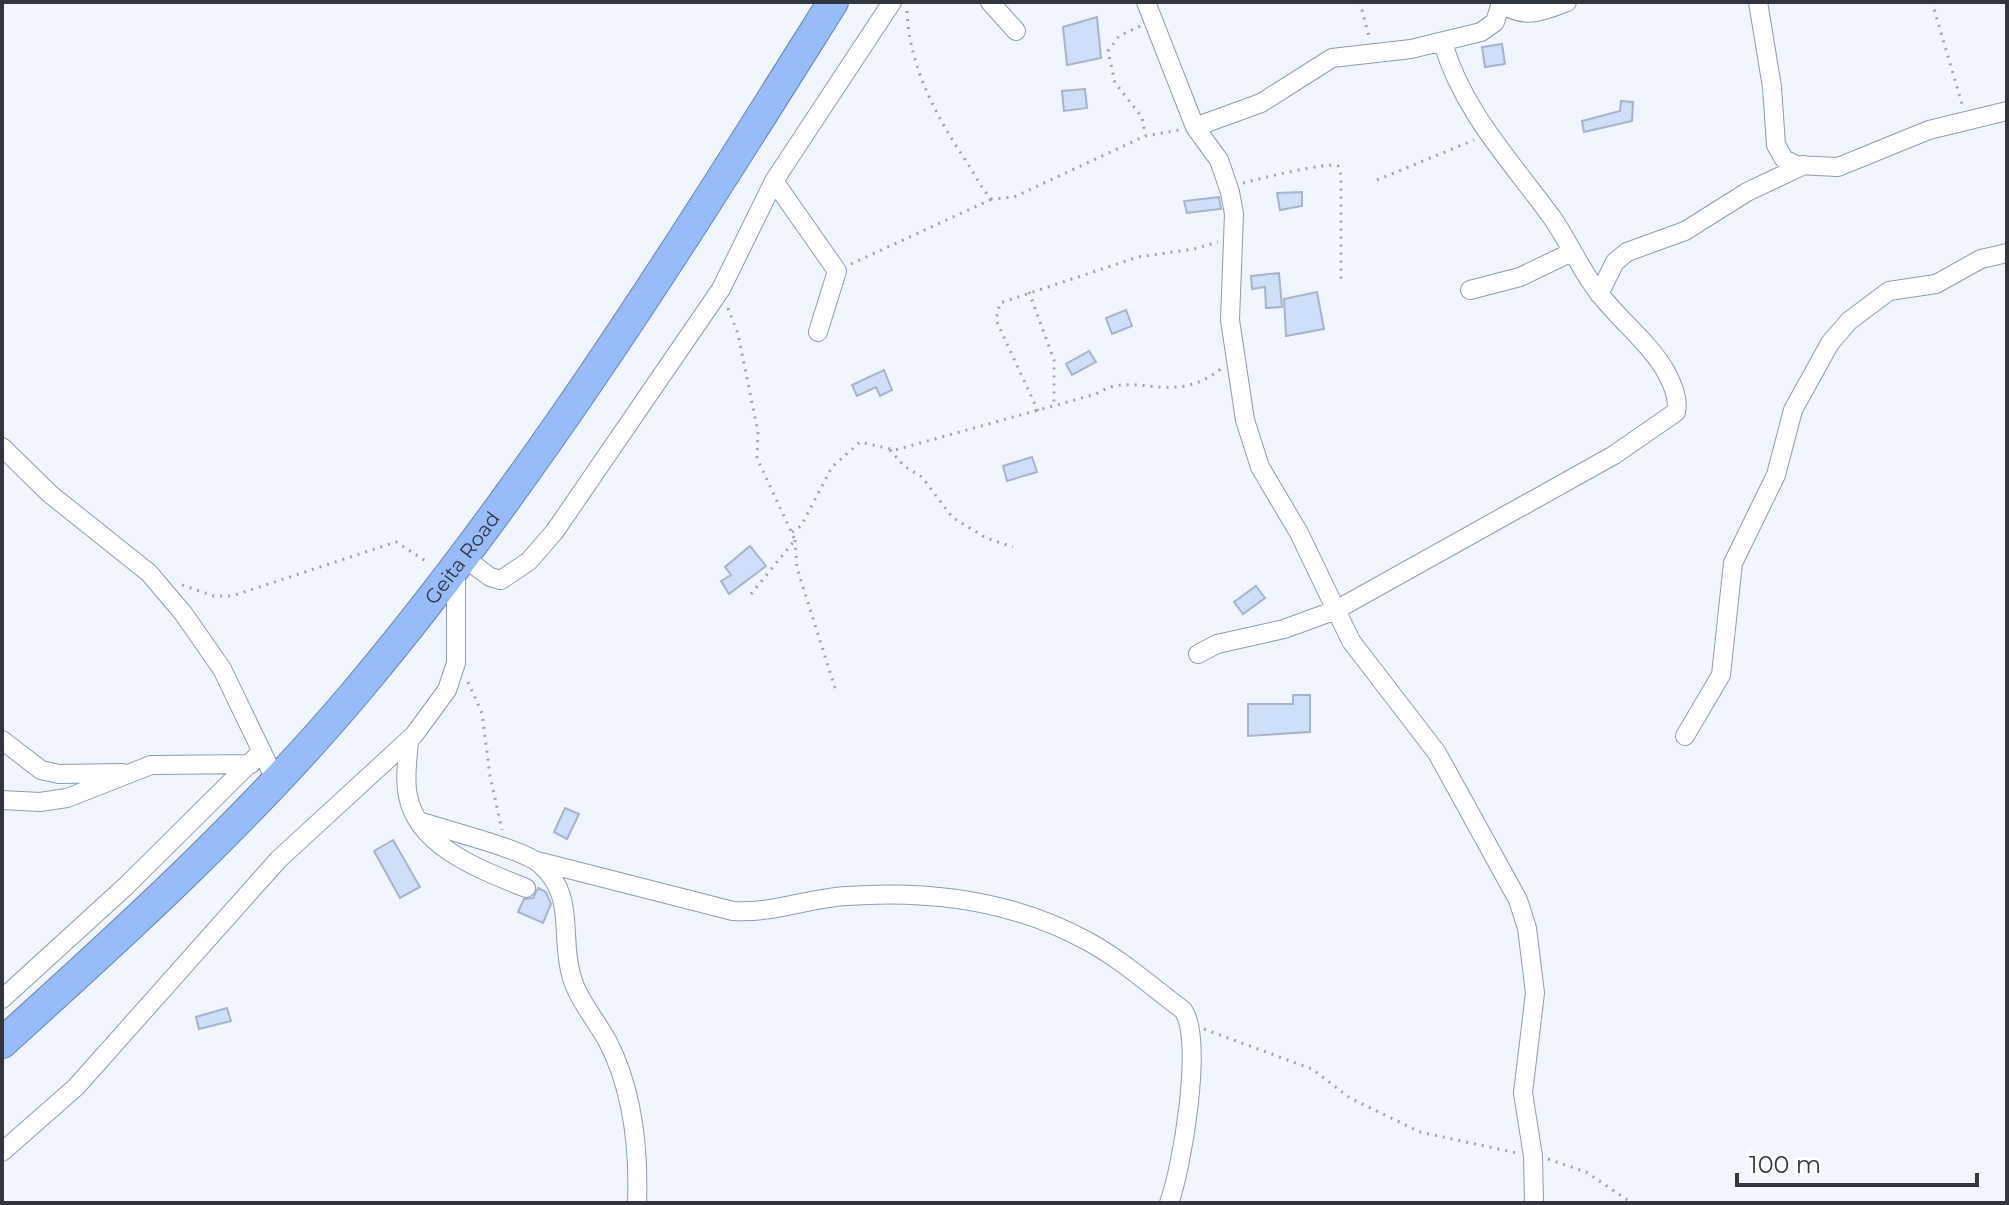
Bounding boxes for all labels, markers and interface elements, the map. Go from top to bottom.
street label: Geita Road [419,507,505,609]
scale bar [1737,1137,1977,1187]
text: 100 m [1749,1150,1821,1179]

